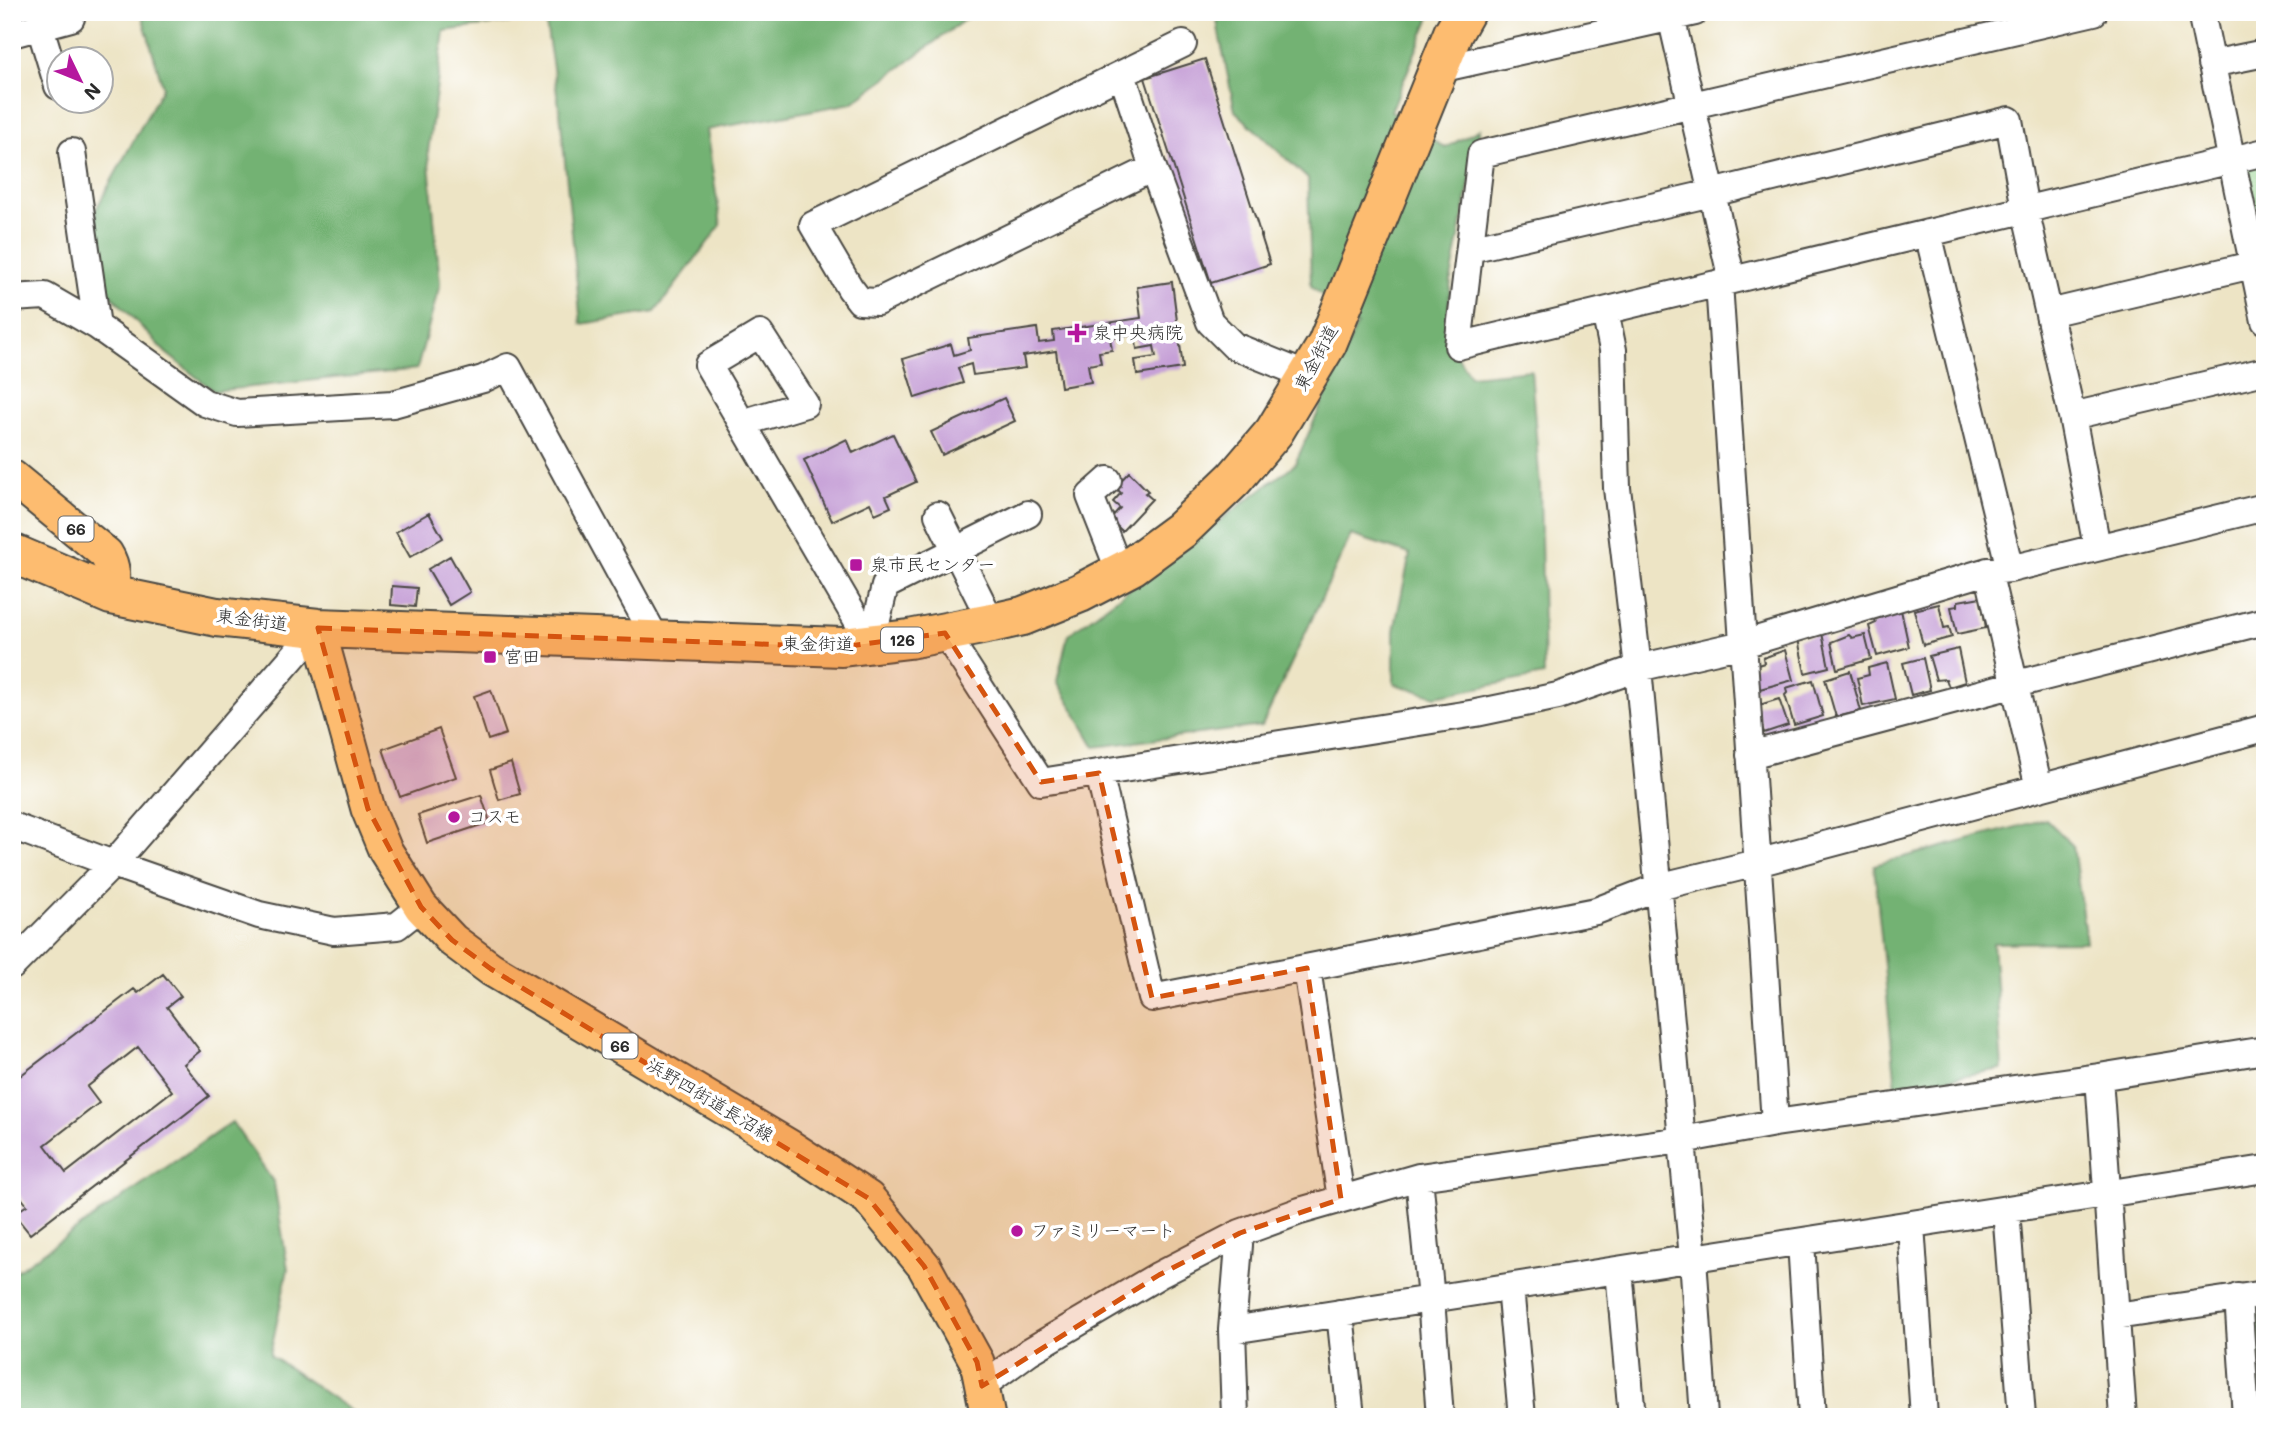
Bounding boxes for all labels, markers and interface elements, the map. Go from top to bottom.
north arrow [46,46,116,116]
text: N [79,78,107,106]
place label: 泉中央病院 [1093,320,1183,344]
street label: 東金街道 [1288,320,1343,395]
marker: 泉中央病院 [1067,323,1087,343]
road number: 66 [58,516,94,542]
place label: 泉市民センター [870,552,995,576]
marker: 泉市民センター [848,557,864,573]
street label: 東金街道 [215,603,289,635]
road number: 126 [881,628,923,652]
street label: 東金街道 [782,631,854,655]
place label: 宮田 [504,644,540,668]
marker: 宮田 [482,649,498,665]
place label: コスモ [468,804,521,828]
marker: コスモ [446,809,462,825]
road number: 66 [602,1034,638,1058]
street label: 浜野四街道長沼線 [643,1052,778,1147]
place label: ファミリーマート [1031,1218,1175,1242]
marker: ファミリーマート [1009,1223,1025,1239]

